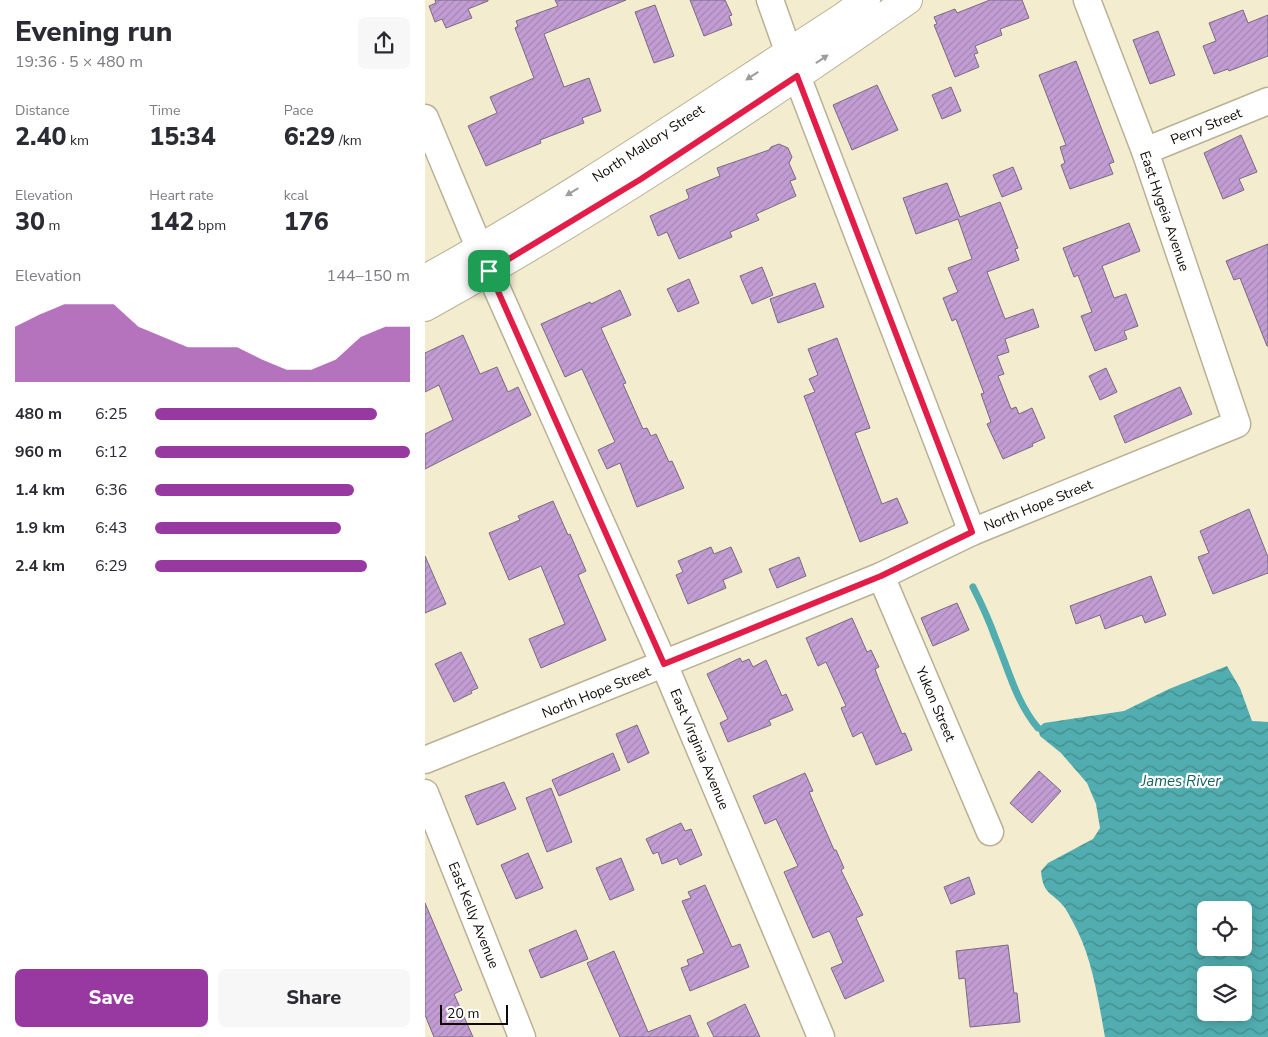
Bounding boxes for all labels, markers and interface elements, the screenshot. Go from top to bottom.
text: Evening run [15,13,172,51]
button: share [358,17,410,69]
text: 19:36 · 5 × 480 m [15,51,143,73]
one-way arrow [815,54,829,64]
one-way arrow [746,71,759,80]
street label: North Mallory Street [589,100,708,187]
text: Distance [15,101,69,120]
text: Time [149,101,180,120]
text: Pace [284,101,313,120]
street label: Perry Street [1168,103,1245,149]
text: 2.40 [15,120,67,154]
text: 15:34 [149,120,216,154]
text: 6:29 [284,120,335,154]
text: km [67,131,89,150]
text: /km [335,131,362,150]
street label: East Hygeia Avenue [1135,149,1194,274]
text: Elevation [15,186,73,205]
text: Heart rate [149,186,213,205]
text: kcal [284,186,308,205]
one-way arrow [565,188,578,197]
text: 30 [15,205,45,239]
text: 142 [149,205,194,239]
text: 176 [284,205,329,239]
text: m [45,216,61,235]
text: bpm [194,216,226,235]
pin [468,250,510,292]
icon: arrive [475,257,503,285]
text: Elevation [15,265,81,287]
text: 144–150 m [327,265,410,287]
text: 480 m [15,403,62,425]
text: 6:25 [95,403,127,425]
text: 960 m [15,441,62,463]
text: 6:12 [95,441,127,463]
street label: North Hope Street [981,475,1096,536]
text: 1.4 km [15,479,65,501]
text: 6:36 [95,479,127,501]
text: 1.9 km [15,517,65,539]
text: 6:43 [95,517,127,539]
text: 2.4 km [15,555,65,577]
text: 6:29 [95,555,127,577]
street label: North Hope Street [539,662,654,723]
street label: Yukon Street [911,663,960,745]
street label: East Virginia Avenue [665,686,734,813]
water label: James River [1140,771,1221,791]
street label: East Kelly Avenue [444,859,504,971]
map controls [1197,901,1252,1021]
button: locate [1197,901,1252,956]
button: layers [1197,966,1252,1021]
button: Save [15,969,208,1027]
button: Share [218,969,410,1027]
scale bar [440,1002,507,1025]
text: 20 m [447,1004,479,1023]

